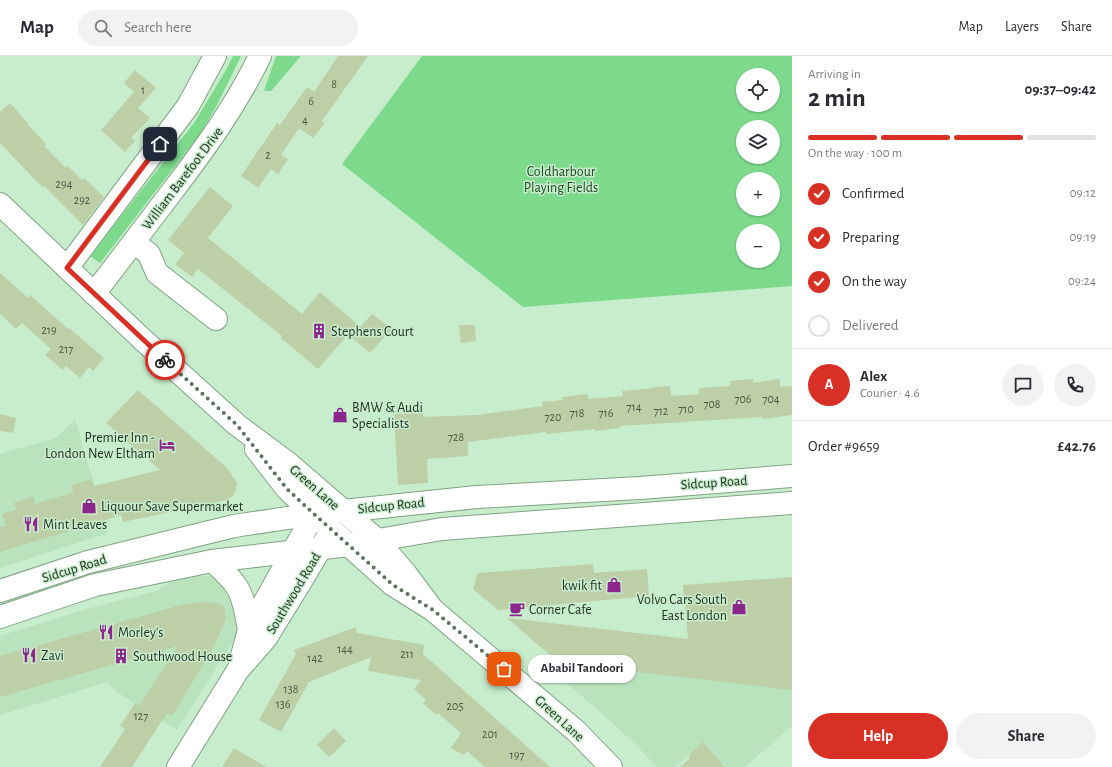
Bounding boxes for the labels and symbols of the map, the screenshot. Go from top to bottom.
house number: 8 [331,78,337,90]
house number: 1 [141,84,145,96]
house number: 6 [308,95,314,107]
house number: 4 [302,114,308,126]
street label: William Barefoot Drive [140,125,226,233]
pin [143,127,177,161]
house number: 2 [265,149,271,161]
park label: Coldharbour Playing Fields [524,165,598,195]
house number: 294 [56,178,73,190]
house number: 292 [74,194,91,206]
building icon: Stephens Court [310,322,328,340]
house number: 219 [41,324,57,336]
place label: Stephens Court [331,325,414,339]
courier [145,340,185,380]
house number: 217 [59,343,73,355]
house number: 706 [735,393,752,405]
house number: 704 [762,393,780,405]
house number: 708 [703,398,721,410]
place label: BMW & Audi Specialists [352,401,423,431]
house number: 714 [627,401,642,413]
house number: 710 [678,403,694,415]
house number: 712 [654,405,669,417]
shop icon: BMW & Audi Specialists [331,406,349,424]
house number: 718 [570,407,585,419]
house number: 716 [599,407,614,419]
house number: 720 [545,411,561,423]
place label: Premier Inn - London New Eltham [45,431,155,461]
house number: 728 [448,431,464,443]
hotel icon: Premier Inn - London New Eltham [158,436,176,454]
street label: Green Lane [287,462,342,513]
street label: Sidcup Road [680,474,748,492]
street label: Sidcup Road [357,496,425,516]
shop icon: Liquour Save Supermarket [80,497,98,515]
place label: Liquour Save Supermarket [101,500,244,514]
restaurant icon: Mint Leaves [22,515,40,533]
place label: Mint Leaves [43,518,107,532]
street label: Southwood Road [264,550,324,637]
street label: Sidcup Road [40,552,108,585]
shop icon: kwik fit [605,576,623,594]
place label: kwik fit [562,579,603,593]
place label: Volvo Cars South East London [637,593,727,623]
shop icon: Volvo Cars South East London [730,598,748,616]
cafe icon: Corner Cafe [508,600,526,618]
place label: Corner Cafe [529,603,592,617]
restaurant icon: Morley's [97,623,115,641]
place label: Morley's [118,626,163,640]
house number: 144 [337,643,353,655]
restaurant icon: Zavi [20,646,38,664]
building icon: Southwood House [112,647,130,665]
house number: 211 [400,648,414,660]
place label: Zavi [41,649,64,663]
place label: Southwood House [133,650,232,664]
house number: 142 [307,652,323,664]
pin [487,652,521,686]
callout: Ababil Tandoori [528,655,636,683]
house number: 138 [284,683,299,695]
street label: Green Lane [532,693,587,744]
house number: 136 [276,698,291,710]
house number: 205 [447,700,463,712]
house number: 127 [134,710,148,722]
house number: 201 [482,728,498,740]
house number: 197 [510,749,524,761]

